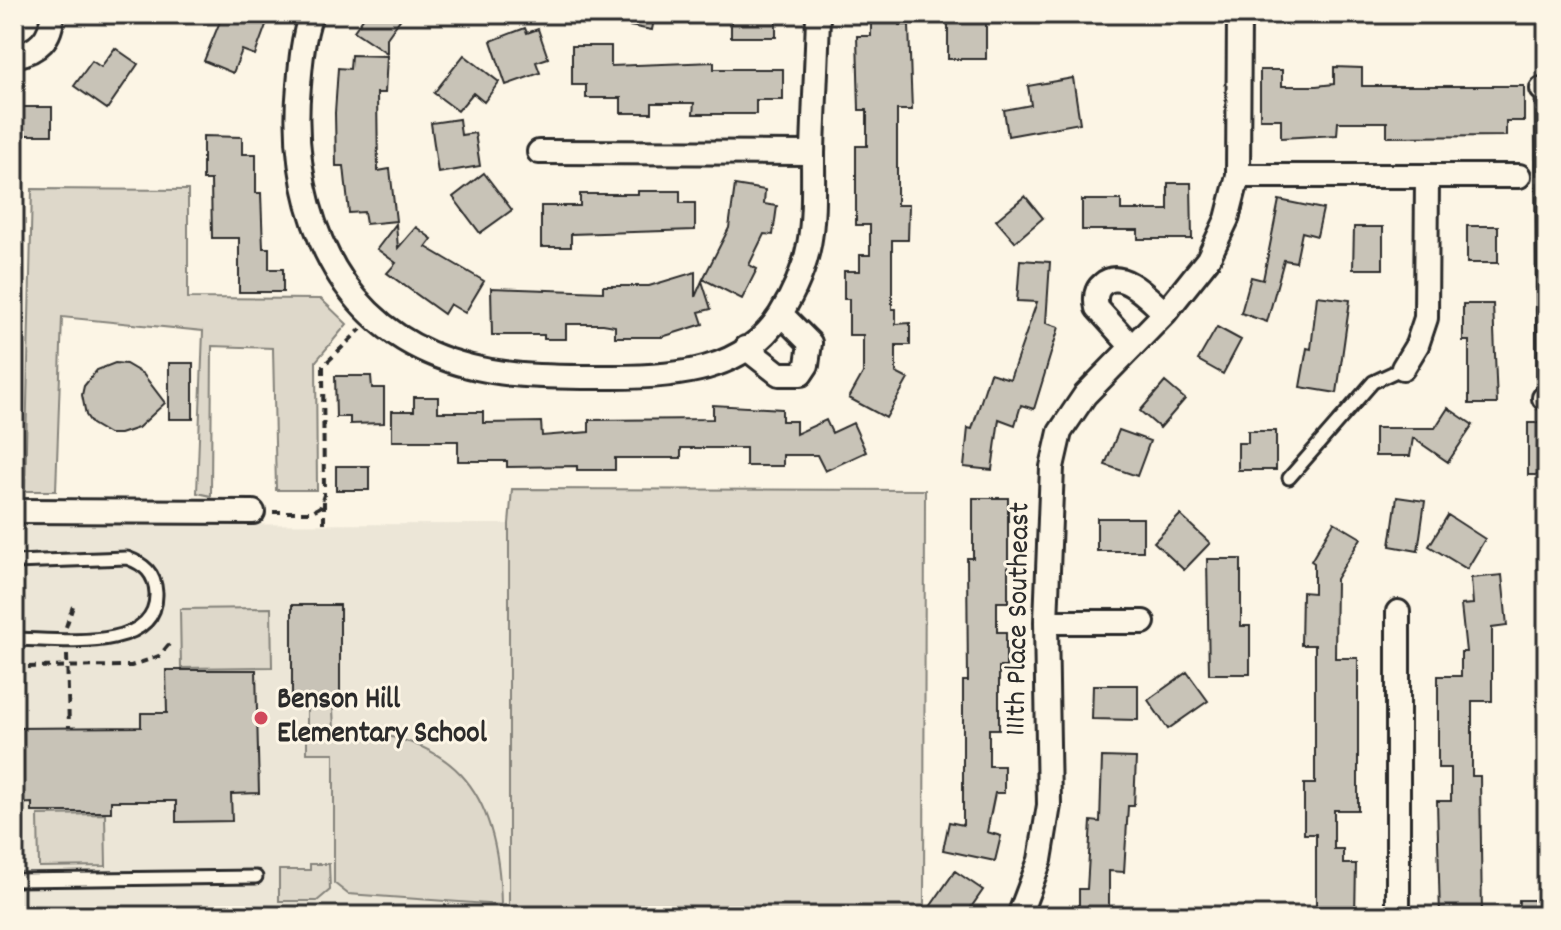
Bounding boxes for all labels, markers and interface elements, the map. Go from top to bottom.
street label: 111th Place Southeast [996,502,1044,736]
place label: Benson Hill Elementary School [277,680,488,757]
marker: Benson Hill Elementary School [252,709,270,727]

